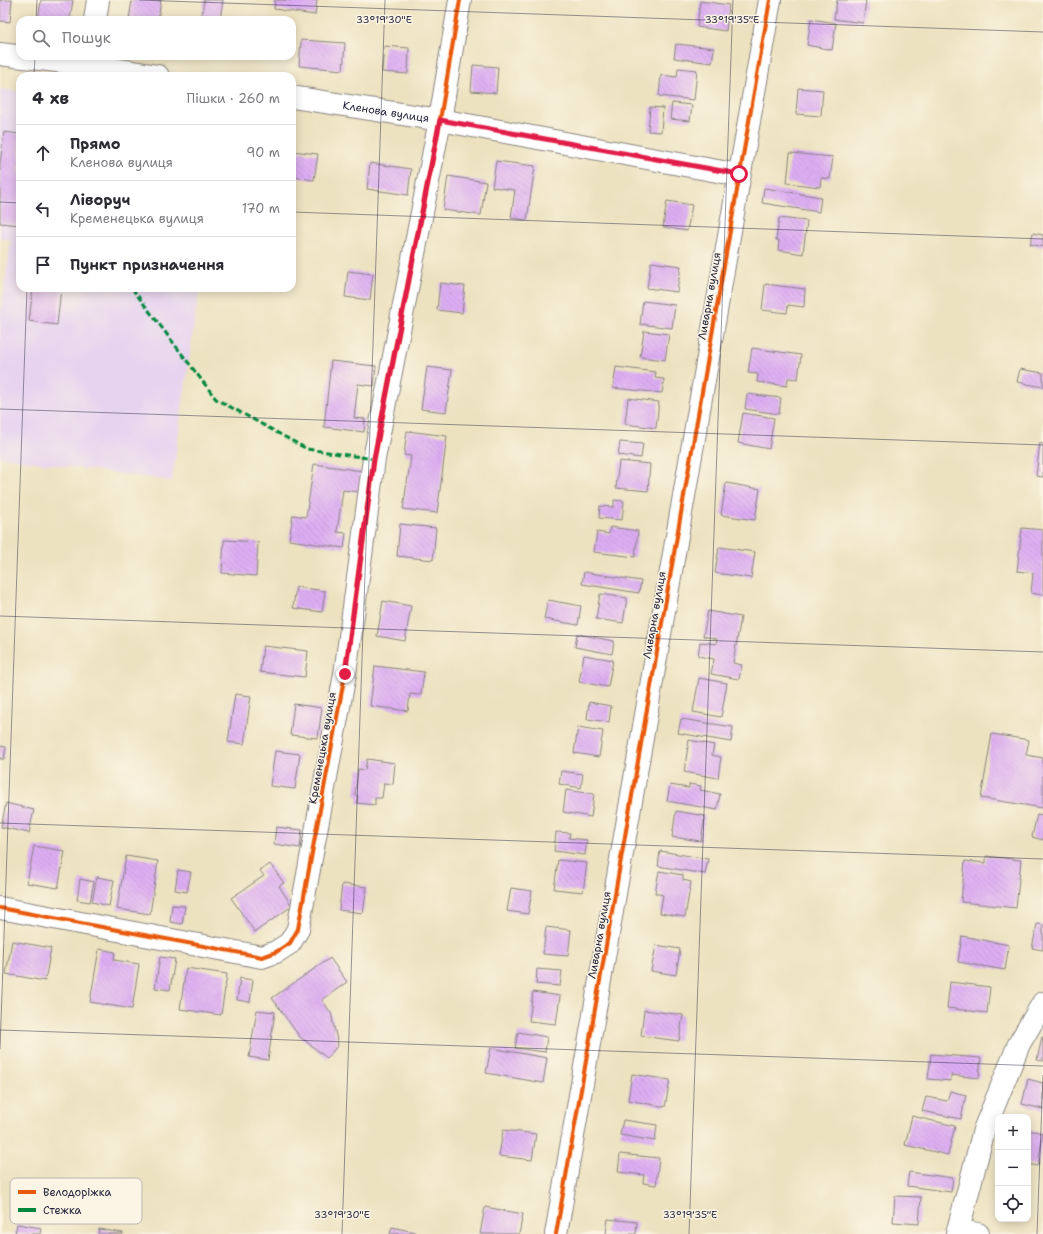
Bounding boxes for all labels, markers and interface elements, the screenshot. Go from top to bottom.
text: 33°19'30"E [356,13,412,26]
text: 33°19'35"E [705,13,759,26]
search box [16,16,296,60]
icon: search [30,27,52,49]
text: Пошук [62,28,111,48]
text: 4 хв [32,87,69,109]
text: Пішки · 260 m [187,90,280,107]
street label: Кленова вулиця [342,98,430,126]
text: Прямо [70,134,120,154]
icon: ahead [32,142,54,164]
text: 90 m [246,144,280,161]
text: Кленова вулиця [70,154,173,171]
route start [730,165,748,183]
text: Ліворуч [70,190,130,210]
icon: left [32,198,54,220]
text: 170 m [242,200,280,217]
text: Кременецька вулиця [70,210,204,227]
street label: Ливарна вулиця [694,251,725,341]
icon: arrive [32,254,54,276]
text: Пункт призначення [70,255,225,275]
street label: Ливарна вулиця [639,570,670,660]
route end [336,665,354,683]
street label: Кременецька вулиця [305,691,340,805]
street label: Ливарна вулиця [584,890,615,980]
map controls [995,1114,1031,1222]
button: + [995,1114,1031,1150]
button: − [995,1150,1031,1186]
legend [10,1178,142,1224]
text: Велодоріжка [43,1185,111,1200]
button: locate [995,1186,1031,1222]
text: Стежка [43,1203,82,1218]
text: 33°19'30"E [314,1208,370,1221]
text: 33°19'35"E [663,1208,717,1221]

